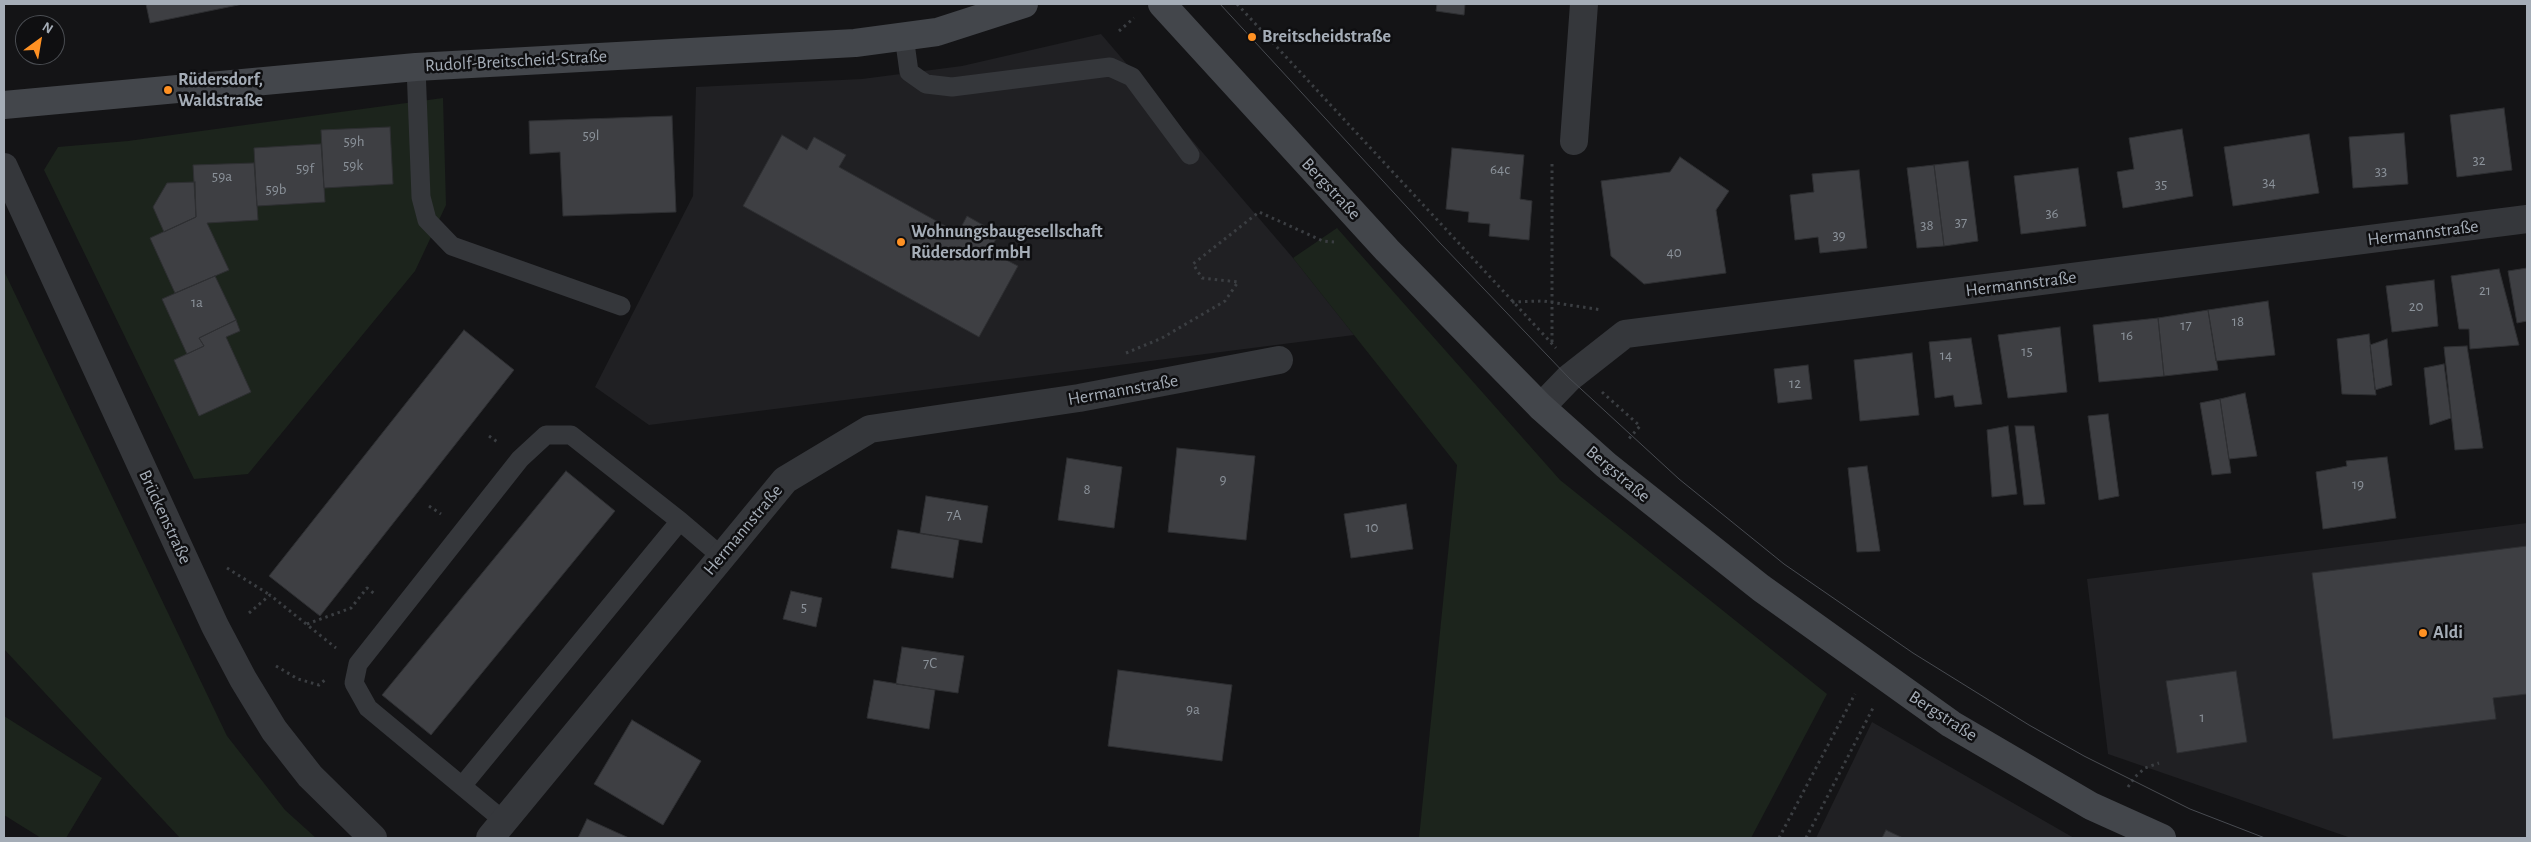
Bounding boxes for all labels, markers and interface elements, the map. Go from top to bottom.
north arrow [15,15,65,65]
text: N [40,20,55,37]
place label: Breitscheidstraße [1262,26,1391,48]
marker: Breitscheidstraße [1246,31,1258,43]
street label: Rudolf-Breitscheid-Straße [424,45,608,77]
place label: Rüdersdorf, Waldstraße [178,69,263,112]
marker: Rüdersdorf, Waldstraße [162,84,174,96]
house number: 59l [582,126,600,144]
house number: 59h [343,132,365,150]
house number: 32 [2472,151,2486,169]
street label: Bergstraße [1297,153,1365,225]
house number: 59k [343,156,363,174]
house number: 59f [296,159,314,177]
house number: 64c [1490,160,1510,178]
house number: 33 [2375,162,2387,180]
house number: 59a [212,167,232,185]
house number: 34 [2262,173,2276,191]
house number: 35 [2155,175,2167,193]
house number: 59b [265,180,287,198]
house number: 36 [2045,204,2059,222]
house number: 37 [1955,213,1967,231]
street label: Hermannstraße [2366,215,2480,251]
house number: 38 [1920,216,1934,234]
place label: Wohnungsbaugesellschaft Rüdersdorf mbH [911,221,1103,264]
house number: 39 [1832,226,1846,244]
marker: Wohnungsbaugesellschaft Rüdersdorf mbH [895,236,907,248]
house number: 40 [1666,243,1682,261]
street label: Hermannstraße [1964,266,2078,302]
house number: 21 [2479,281,2491,299]
house number: 1a [191,293,203,311]
house number: 20 [2409,297,2423,315]
house number: 18 [2232,312,2244,330]
house number: 17 [2180,316,2192,334]
house number: 16 [2121,326,2133,344]
house number: 15 [2021,342,2033,360]
house number: 14 [1940,346,1952,364]
street label: Hermannstraße [1066,370,1180,410]
house number: 12 [1789,374,1801,392]
street label: Bergstraße [1582,441,1654,507]
street label: Brückenstraße [134,466,196,568]
house number: 9 [1219,470,1227,488]
house number: 19 [2352,475,2364,493]
street label: Hermannstraße [699,480,787,580]
house number: 8 [1083,480,1091,498]
house number: 7A [947,506,961,524]
house number: 10 [1365,518,1379,536]
house number: 5 [801,598,807,616]
place label: Aldi [2433,622,2463,644]
marker: Aldi [2417,627,2429,639]
house number: 7C [923,654,937,672]
street label: Bergstraße [1905,686,1981,746]
house number: 9a [1186,700,1200,718]
house number: 1 [2199,708,2205,726]

